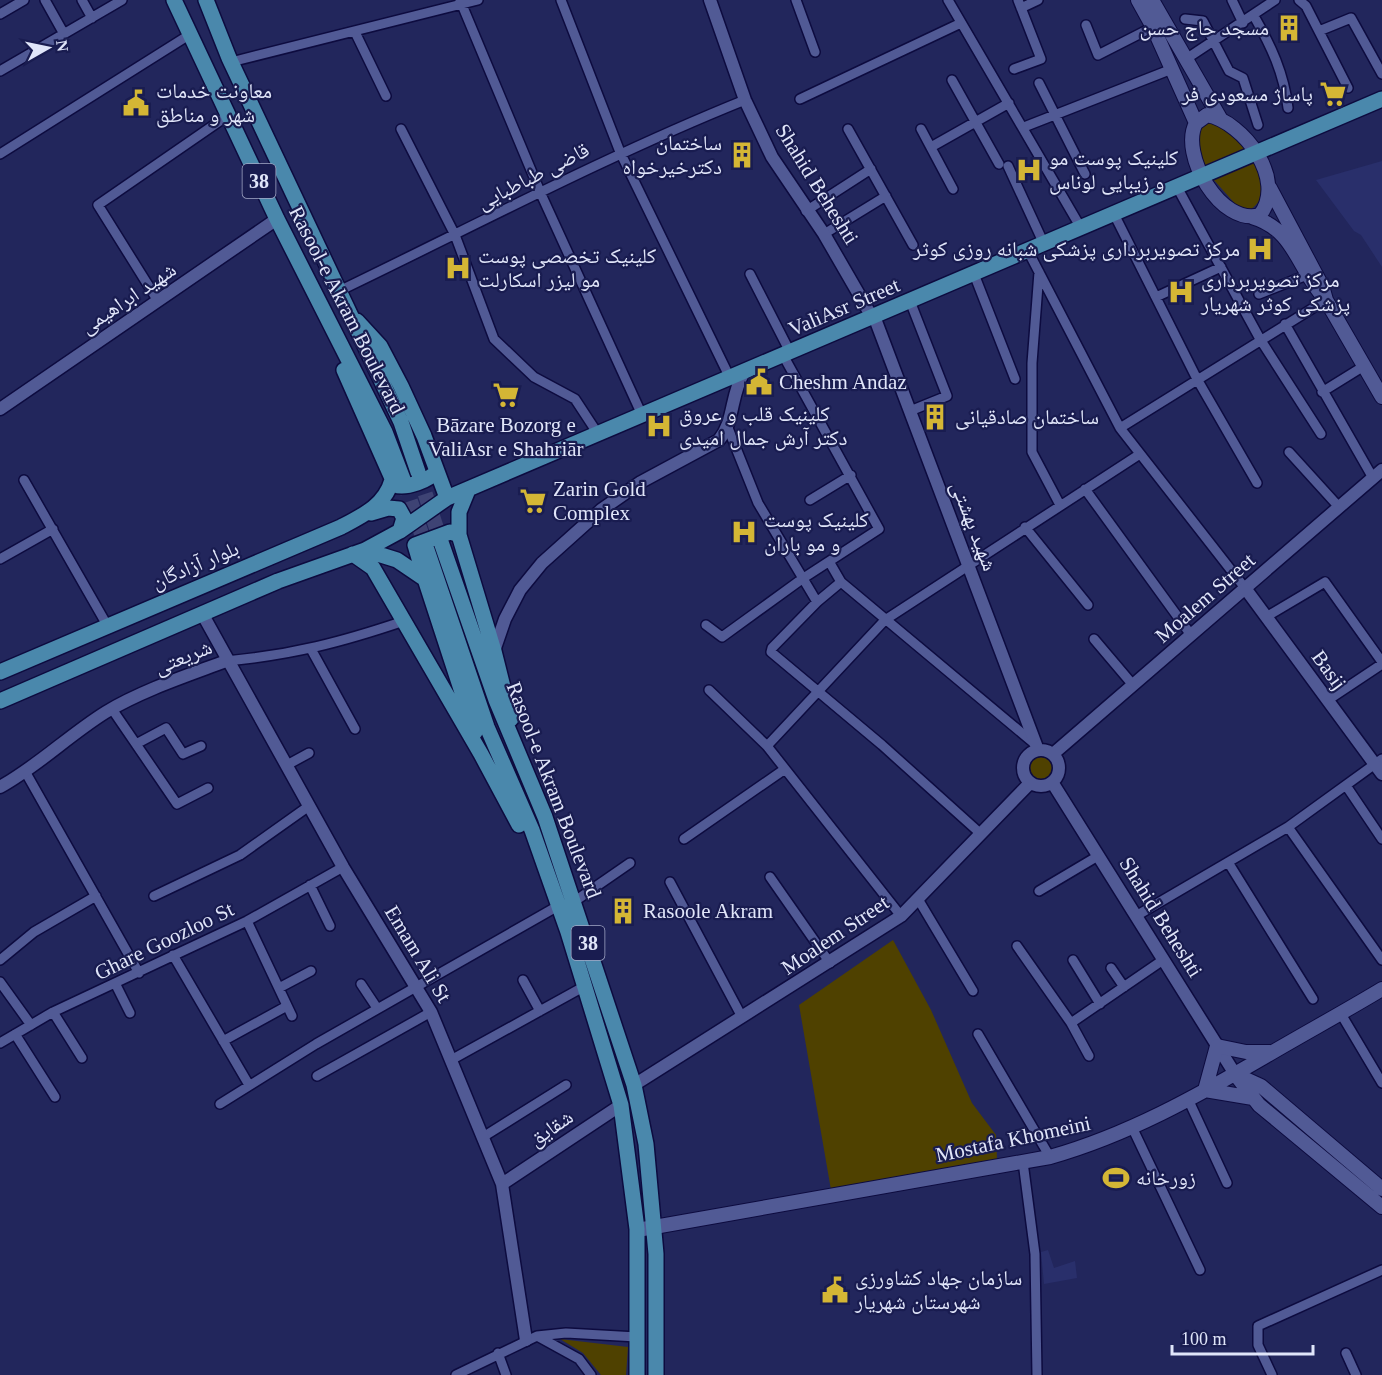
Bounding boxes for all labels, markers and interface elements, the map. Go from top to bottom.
building icon: مسجد حاج حسن [1274,13,1304,43]
place label: مسجد حاج حسن [1139,16,1269,41]
north arrow [18,18,78,78]
text: N [53,39,72,53]
place label: معاونت خدمات شهر و مناطق [156,79,272,128]
supermarket icon: پاساژ مسعودی فر [1318,79,1348,109]
place label: پاساژ مسعودی فر [1181,82,1313,106]
public building icon: معاونت خدمات شهر و مناطق [121,88,151,118]
street label: Shahid Beheshti [771,120,864,249]
place label: ساختمان دکترخیرخواه [622,131,722,179]
street label: قاضی طباطبایی [473,137,594,215]
building icon: ساختمان دکترخیرخواه [727,140,757,170]
place label: کلینیک پوست مو و زیبایی لوناس [1049,146,1179,195]
hospital icon: کلینیک پوست مو و زیبایی لوناس [1014,155,1044,185]
road number: 38 [242,164,276,198]
street label: Rasool-e Akram Boulevard [284,202,410,418]
hospital icon: مرکز تصویربرداری پزشکی شبانه روزی کوثر [1245,234,1275,264]
place label: مرکز تصویربرداری پزشکی شبانه روزی کوثر [912,237,1240,262]
place label: کلینیک تخصصی پوست مو لیزر اسکارلت [478,244,656,292]
hospital icon: کلینیک تخصصی پوست مو لیزر اسکارلت [443,253,473,283]
street label: شهید ابراهیمی [76,257,181,340]
place label: مرکز تصویربرداری پزشکی کوثر شهریار [1200,268,1350,317]
street label: ValiAsr Street [785,273,903,341]
hospital icon: مرکز تصویربرداری پزشکی کوثر شهریار [1166,277,1196,307]
public building icon: Cheshm Andaz [744,367,774,397]
place label: Cheshm Andaz [779,370,907,394]
supermarket icon: Bāzare Bozorg e ValiAsr e Shahriār [491,380,521,410]
place label: کلینیک قلب و عروق دکتر آرش جمال امیدی [679,402,847,451]
building icon: ساختمان صادقیانی [920,402,950,432]
place label: ساختمان صادقیانی [955,405,1099,430]
hospital icon: کلینیک قلب و عروق دکتر آرش جمال امیدی [644,411,674,441]
place label: Bāzare Bozorg e ValiAsr e Shahriār [428,413,584,461]
place label: Zarin Gold Complex [553,477,646,525]
street label: شهید بهشتی [945,478,1002,575]
supermarket icon: Zarin Gold Complex [518,486,548,516]
place label: کلینیک پوست و مو باران [764,508,869,556]
hospital icon: کلینیک پوست و مو باران [729,517,759,547]
street label: بلوار آزادگان [148,536,242,594]
street label: Moalem Street [1150,548,1260,648]
street label: شریعتی [151,635,216,680]
street label: Basij [1307,645,1351,695]
street label: Rasool-e Akram Boulevard [502,678,607,902]
street label: Shahid Beheshti [1115,853,1208,982]
street label: Moalem Street [777,890,893,980]
building icon: Rasoole Akram [608,896,638,926]
street label: Ghare Goozloo St [91,897,238,985]
place label: Rasoole Akram [643,899,773,923]
street label: Emam Ali St [380,901,456,1007]
road number: 38 [572,926,604,960]
street label: شقایق [524,1105,578,1152]
street label: Mostafa Khomeini [933,1111,1093,1167]
sports icon: زورخانه [1101,1163,1131,1193]
place label: زورخانه [1136,1166,1196,1190]
place label: سازمان جهاد کشاورزی شهرستان شهریار [854,1266,1022,1314]
public building icon: سازمان جهاد کشاورزی شهرستان شهریار [820,1275,850,1305]
scale bar [1172,1318,1313,1356]
text: 100 m [1181,1329,1227,1349]

